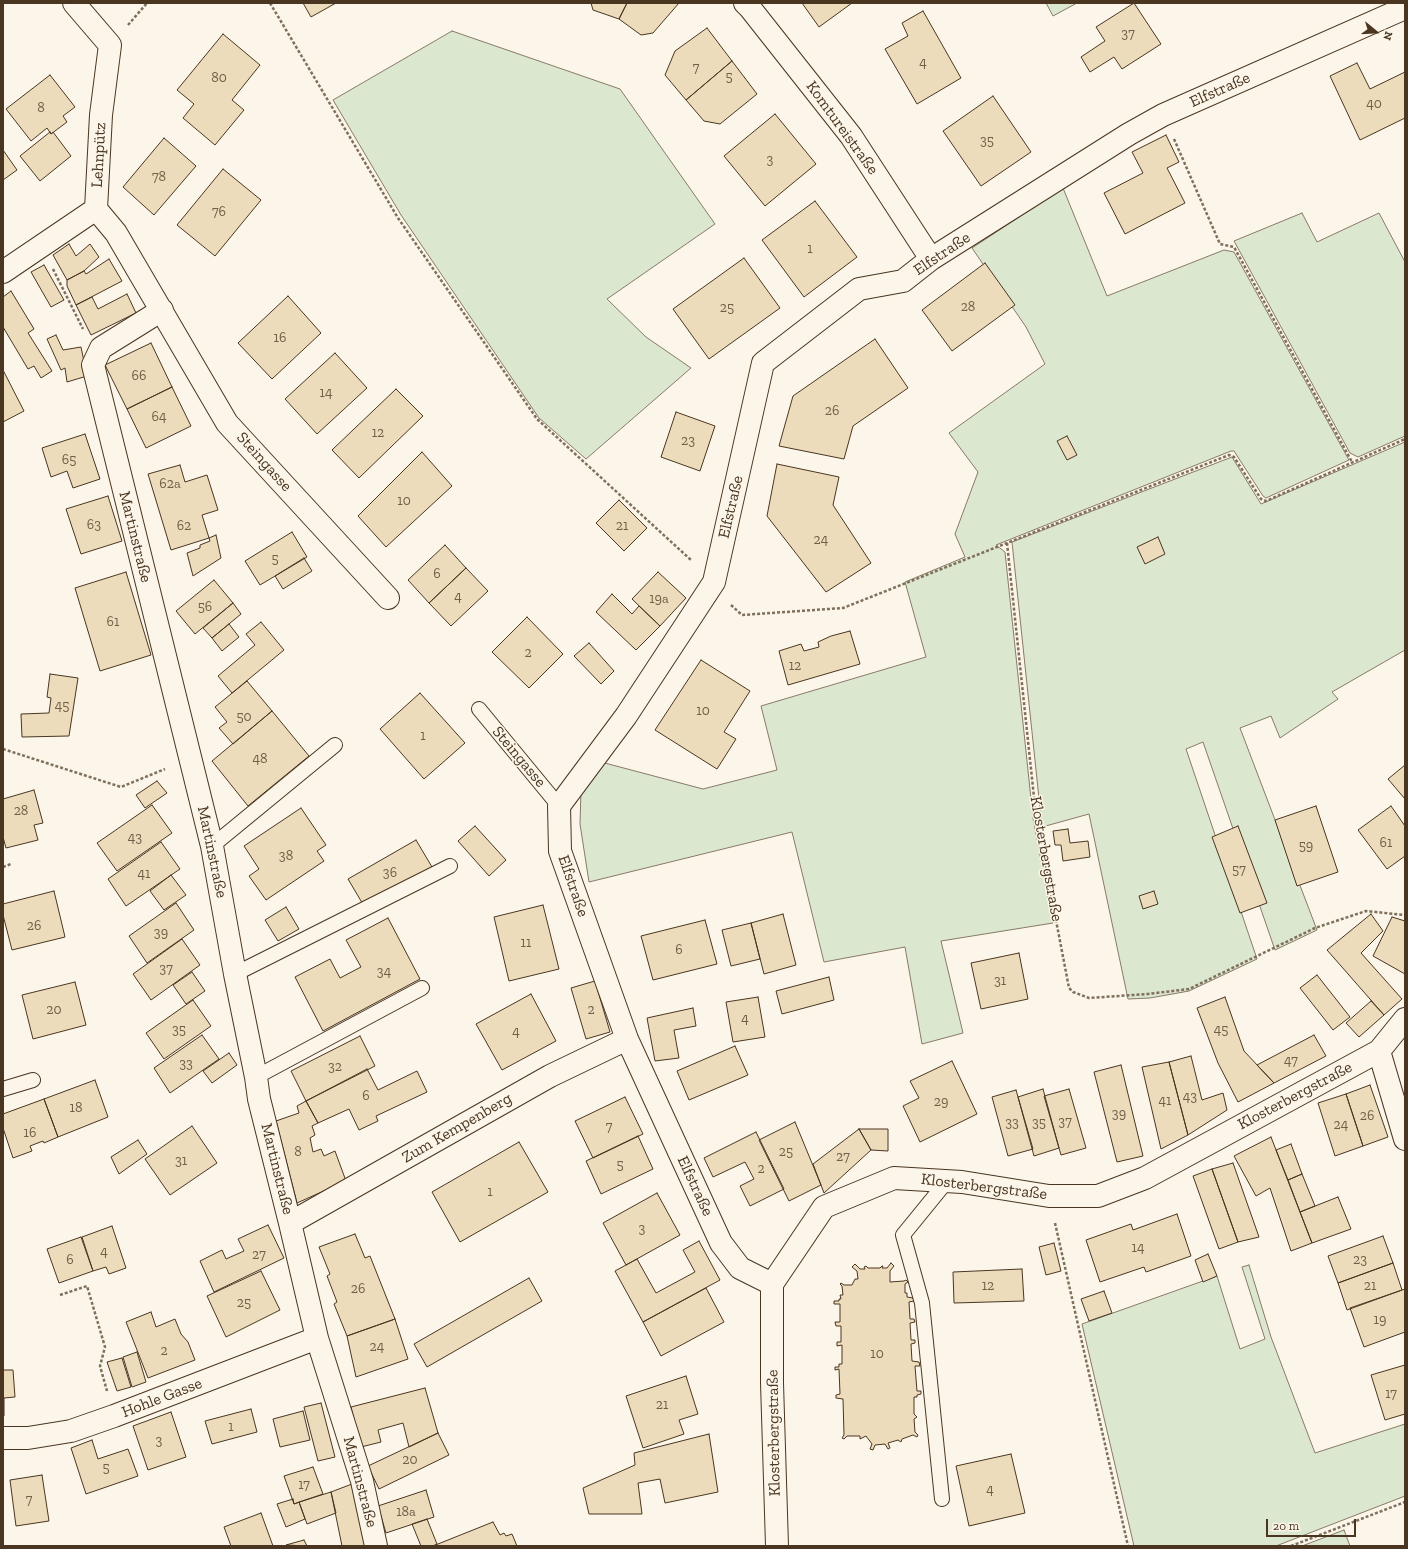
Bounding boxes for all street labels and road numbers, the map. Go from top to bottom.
street label: Elfstraße [1187,68,1253,112]
street label: Komtureistraße [802,77,882,179]
street label: Lehnpütz [88,122,110,188]
street label: Elfstraße [910,228,974,280]
street label: Steingasse [232,428,296,496]
street label: Elfstraße [714,474,748,540]
street label: Martinstraße [114,489,156,585]
street label: Steingasse [488,723,550,791]
street label: Klosterbergstraße [1026,795,1066,923]
street label: Martinstraße [193,804,231,900]
street label: Elfstraße [553,853,593,919]
street label: Klosterbergstraße [1235,1058,1355,1134]
street label: Zum Kempenberg [399,1089,515,1167]
street label: Martinstraße [256,1121,298,1217]
street label: Elfstraße [673,1153,717,1219]
street label: Klosterbergstraße [920,1170,1048,1204]
street label: Klosterbergstraße [763,1369,785,1497]
street label: Hohle Gasse [119,1374,205,1422]
street label: Martinstraße [339,1434,381,1530]

